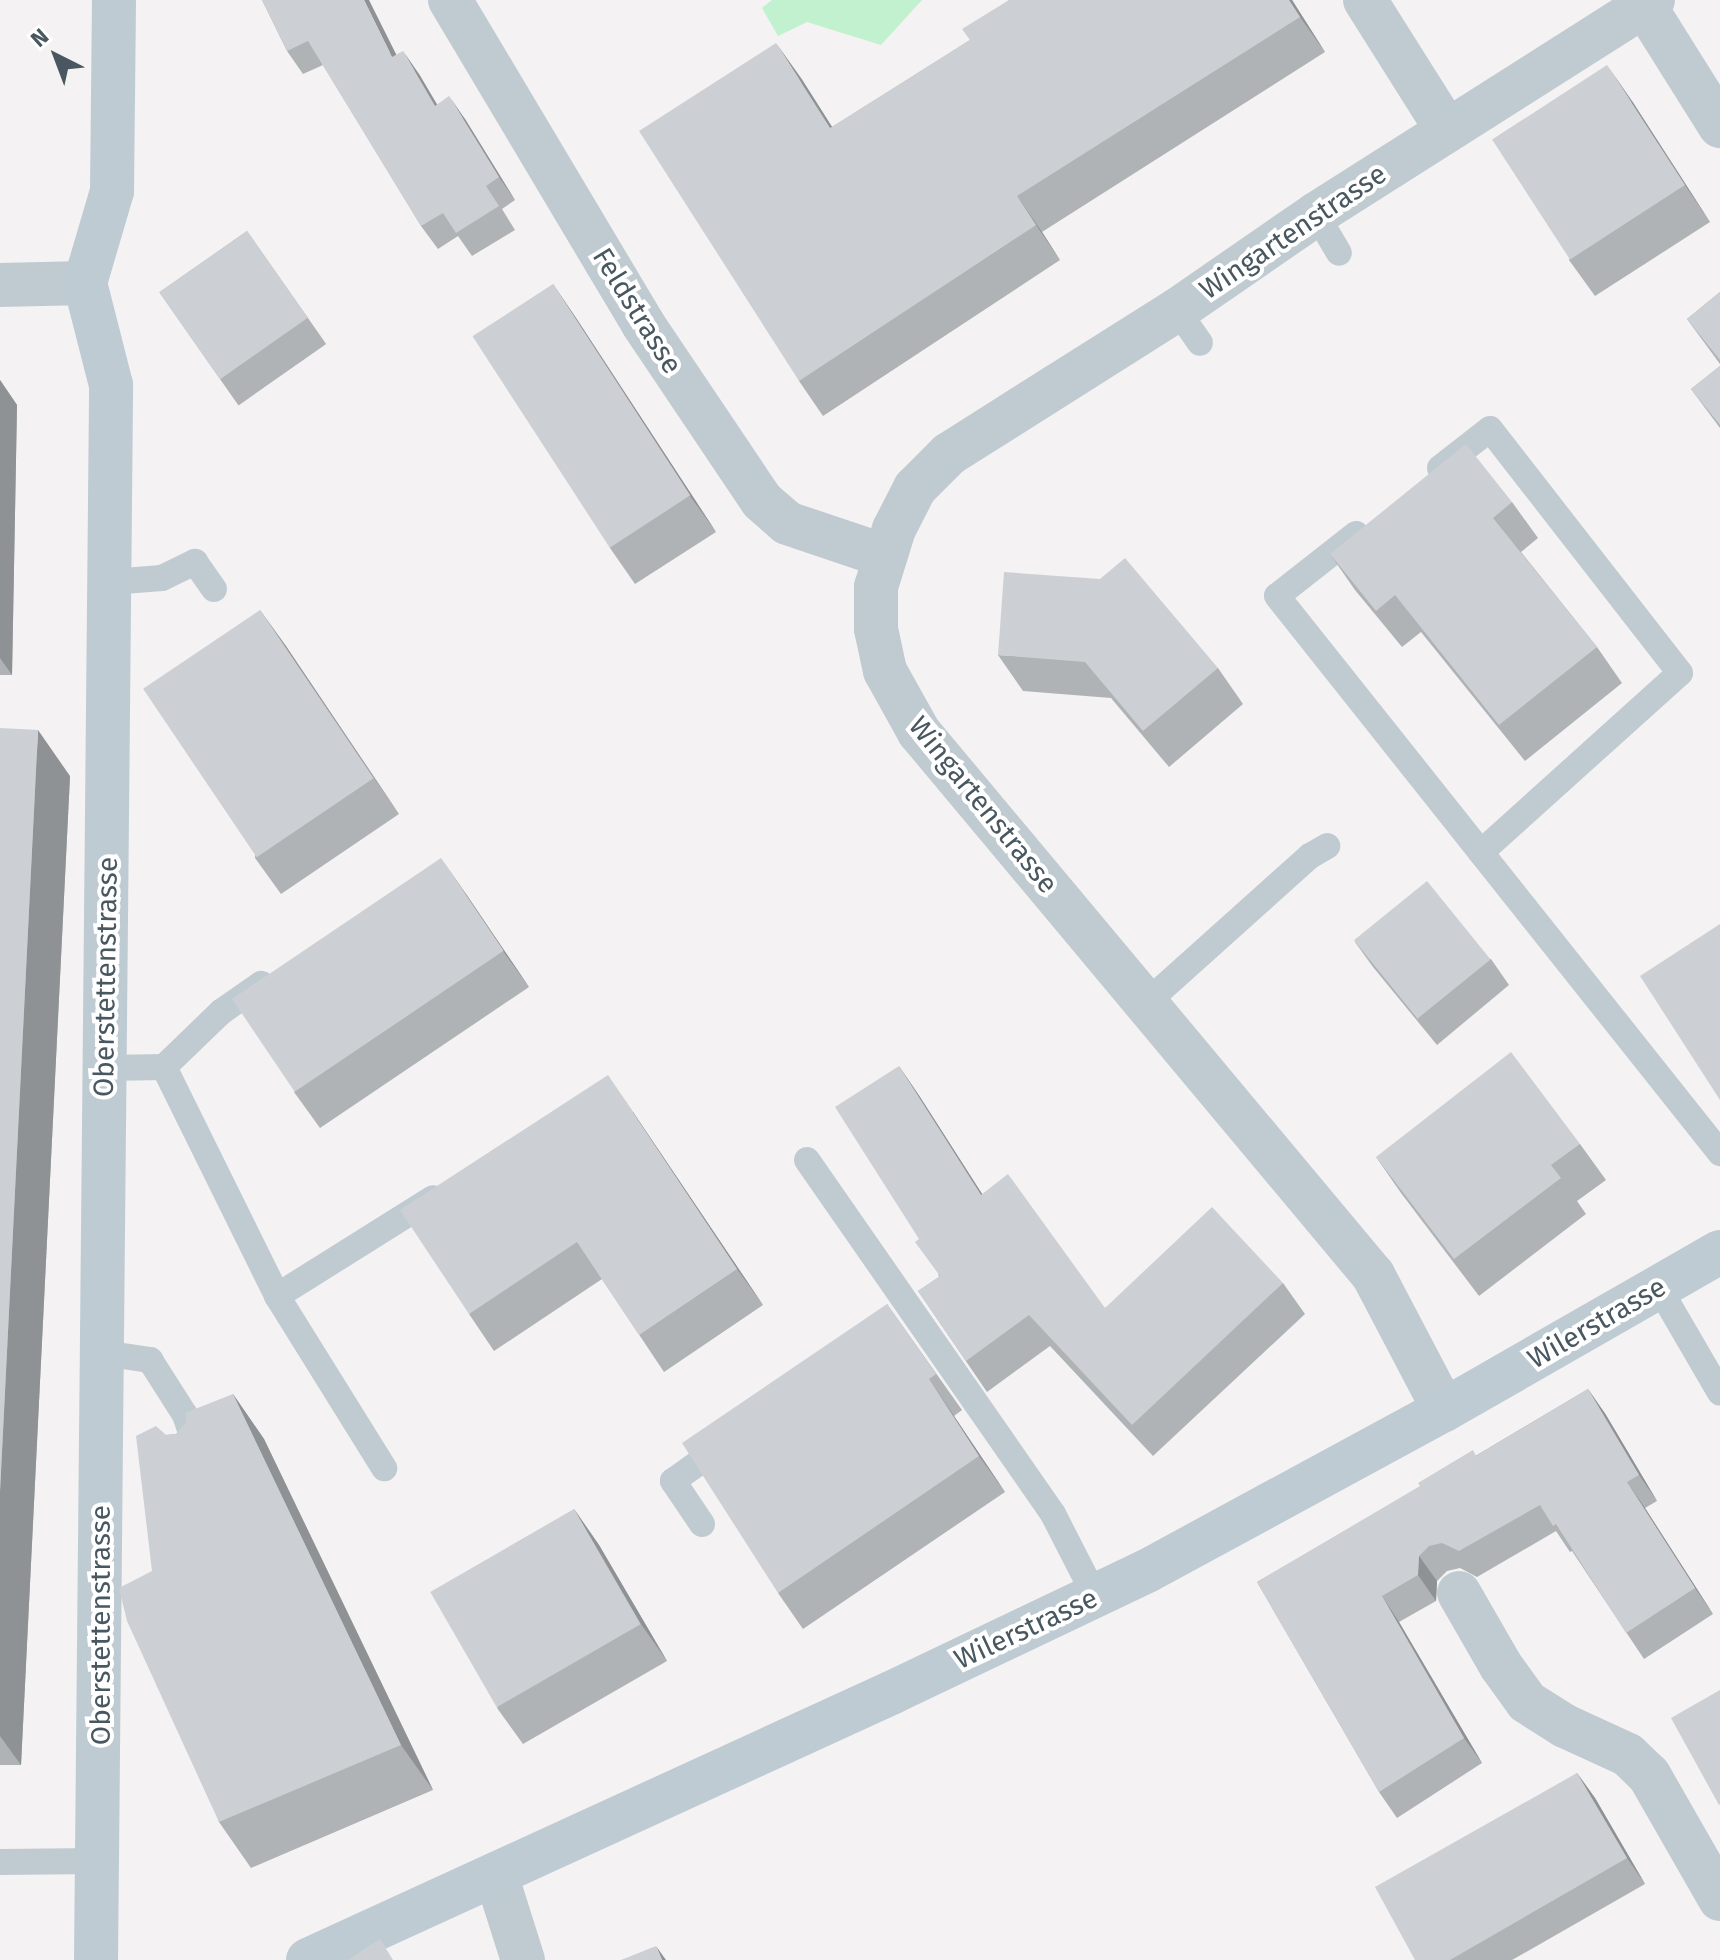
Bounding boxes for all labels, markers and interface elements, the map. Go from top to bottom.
north arrow [16,16,96,96]
text: N [25,23,54,53]
street label: Wingartenstrasse [1193,157,1393,307]
street label: Feldstrasse [585,242,689,380]
street label: Wingartenstrasse [901,710,1065,900]
street label: Oberstettenstrasse [87,857,125,1097]
street label: Wilerstrasse [1522,1270,1672,1376]
street label: Oberstettenstrasse [84,1505,118,1745]
street label: Wilerstrasse [949,1581,1103,1677]

